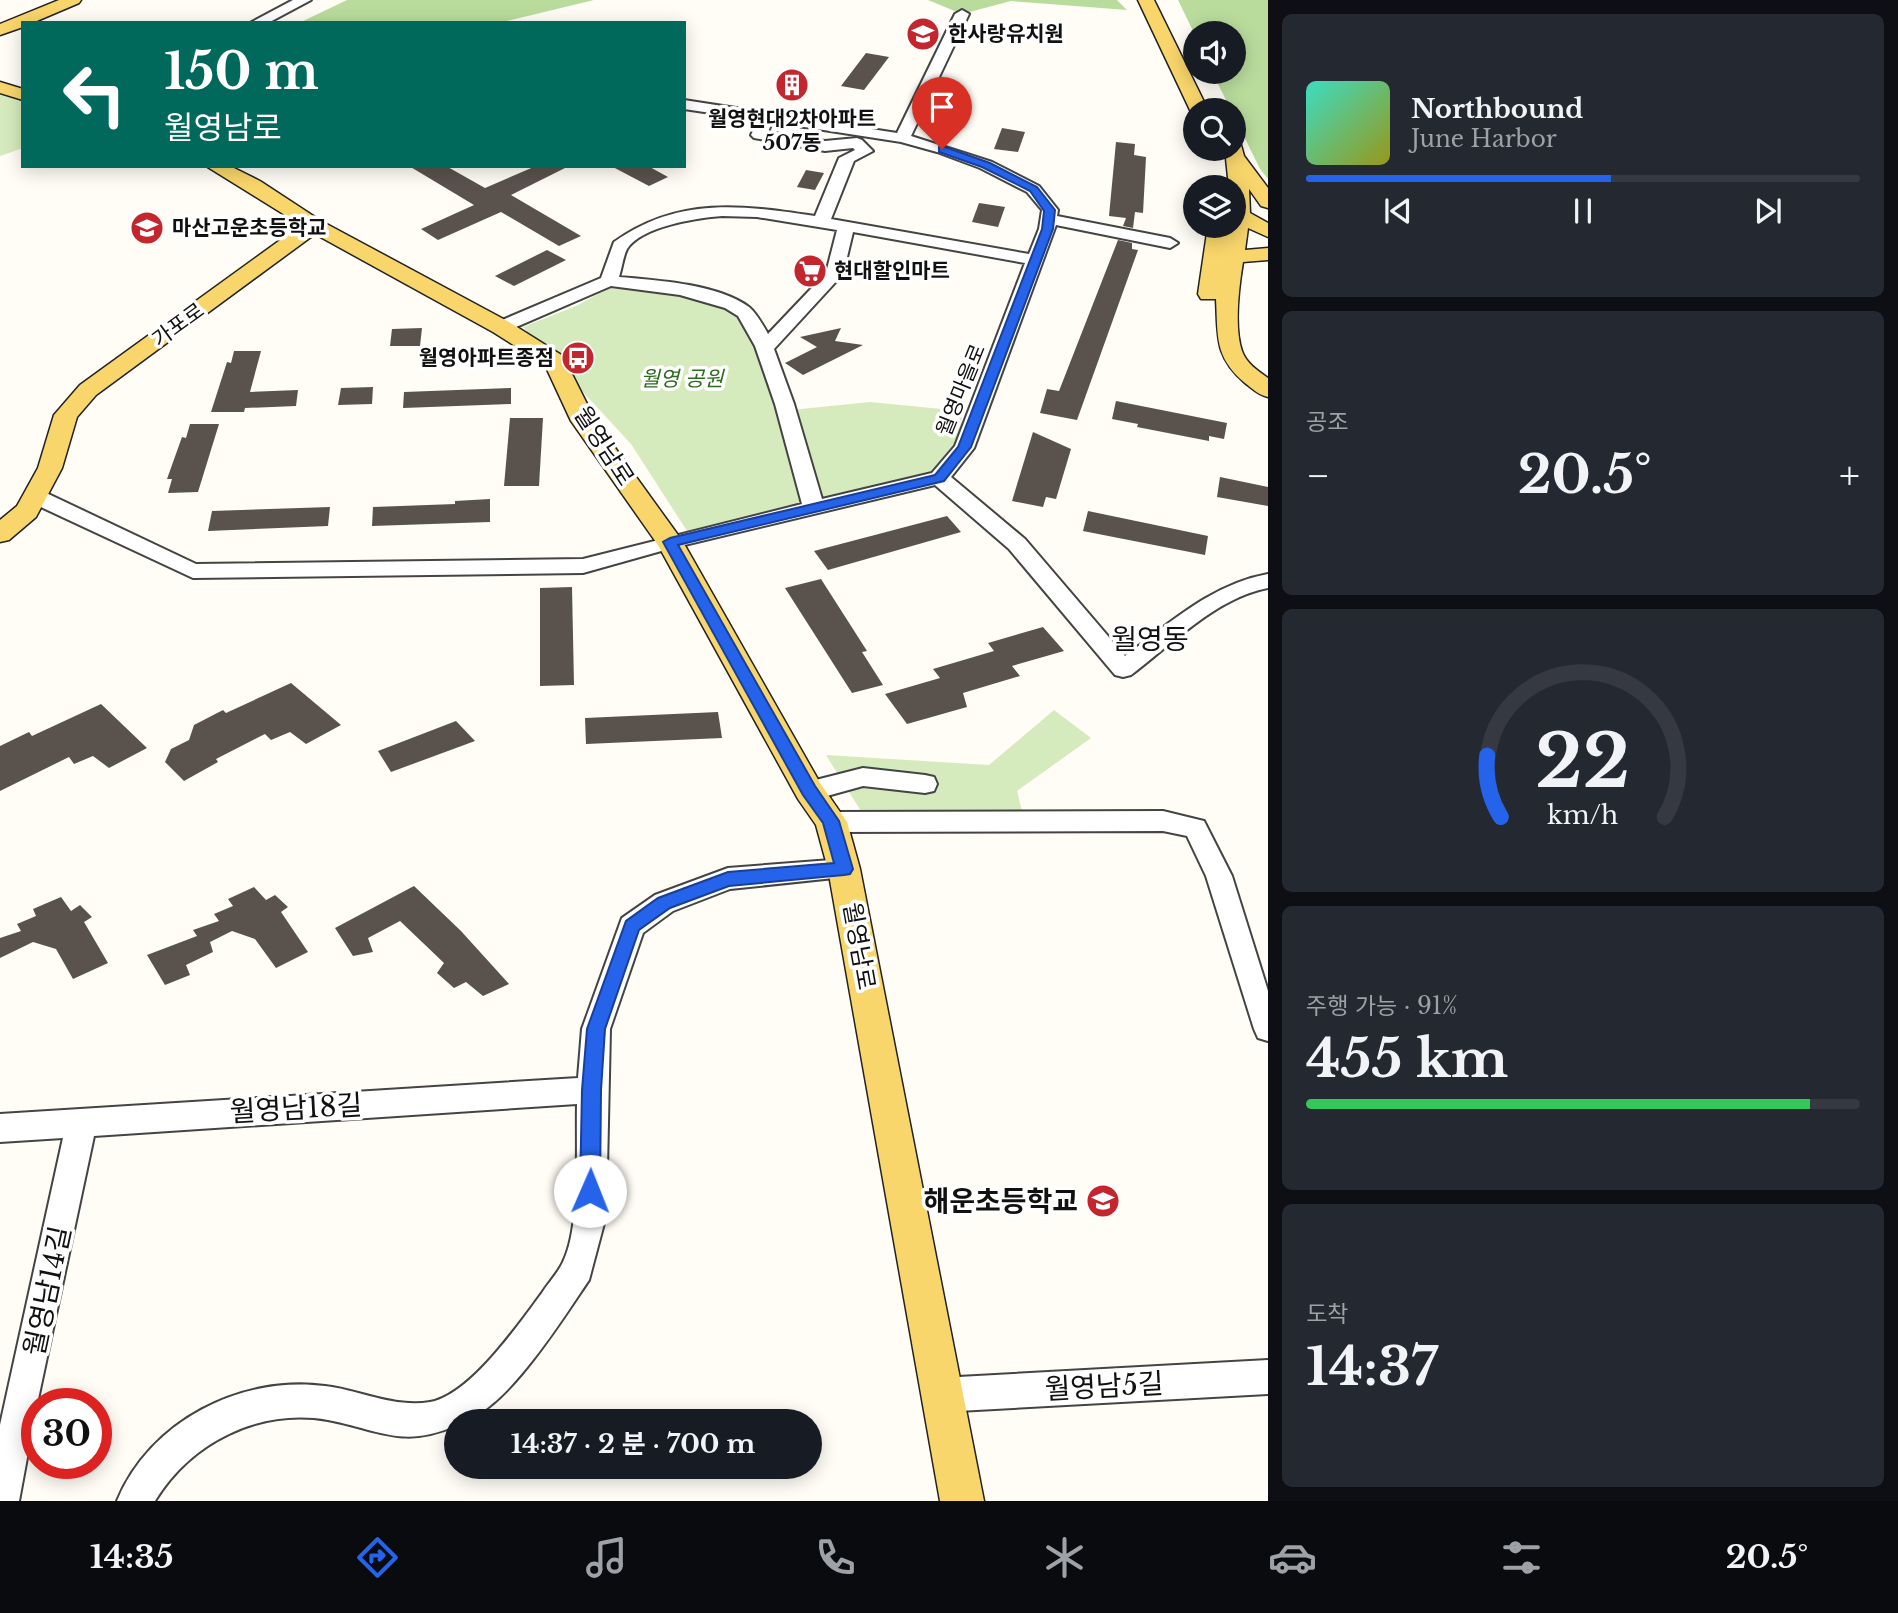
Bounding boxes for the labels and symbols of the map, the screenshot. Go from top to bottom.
school or university icon: 한사랑유치원 [904,15,942,53]
place label: 한사랑유치원 [948,21,1064,47]
building icon: 월영현대2차아파트 507동 [773,66,811,104]
pin [912,77,972,149]
place label: 월영현대2차아파트 507동 [708,106,876,156]
school or university icon: 마산고운초등학교 [128,209,166,247]
place label: 마산고운초등학교 [172,215,327,241]
supermarket icon: 현대할인마트 [791,252,829,290]
place label: 현대할인마트 [834,258,950,284]
street label: 가포로 [147,297,209,353]
bus stop icon: 월영아파트종점 [559,339,597,377]
street label: 월영마을로 [931,340,991,440]
place label: 월영아파트종점 [419,345,554,371]
park label: 월영 공원 [640,366,725,392]
street label: 월영남로 [568,401,641,491]
district label: 월영동 [1111,622,1189,657]
street label: 월영남로 [838,900,881,992]
street label: 월영남18길 [229,1088,363,1129]
position arrow [553,1154,627,1228]
school or university icon: 해운초등학교 [1084,1182,1122,1220]
place label: 해운초등학교 [923,1184,1078,1219]
street label: 월영남14길 [17,1223,78,1359]
street label: 월영남5길 [1044,1366,1164,1407]
speed limit sign: 30 [21,1388,112,1479]

